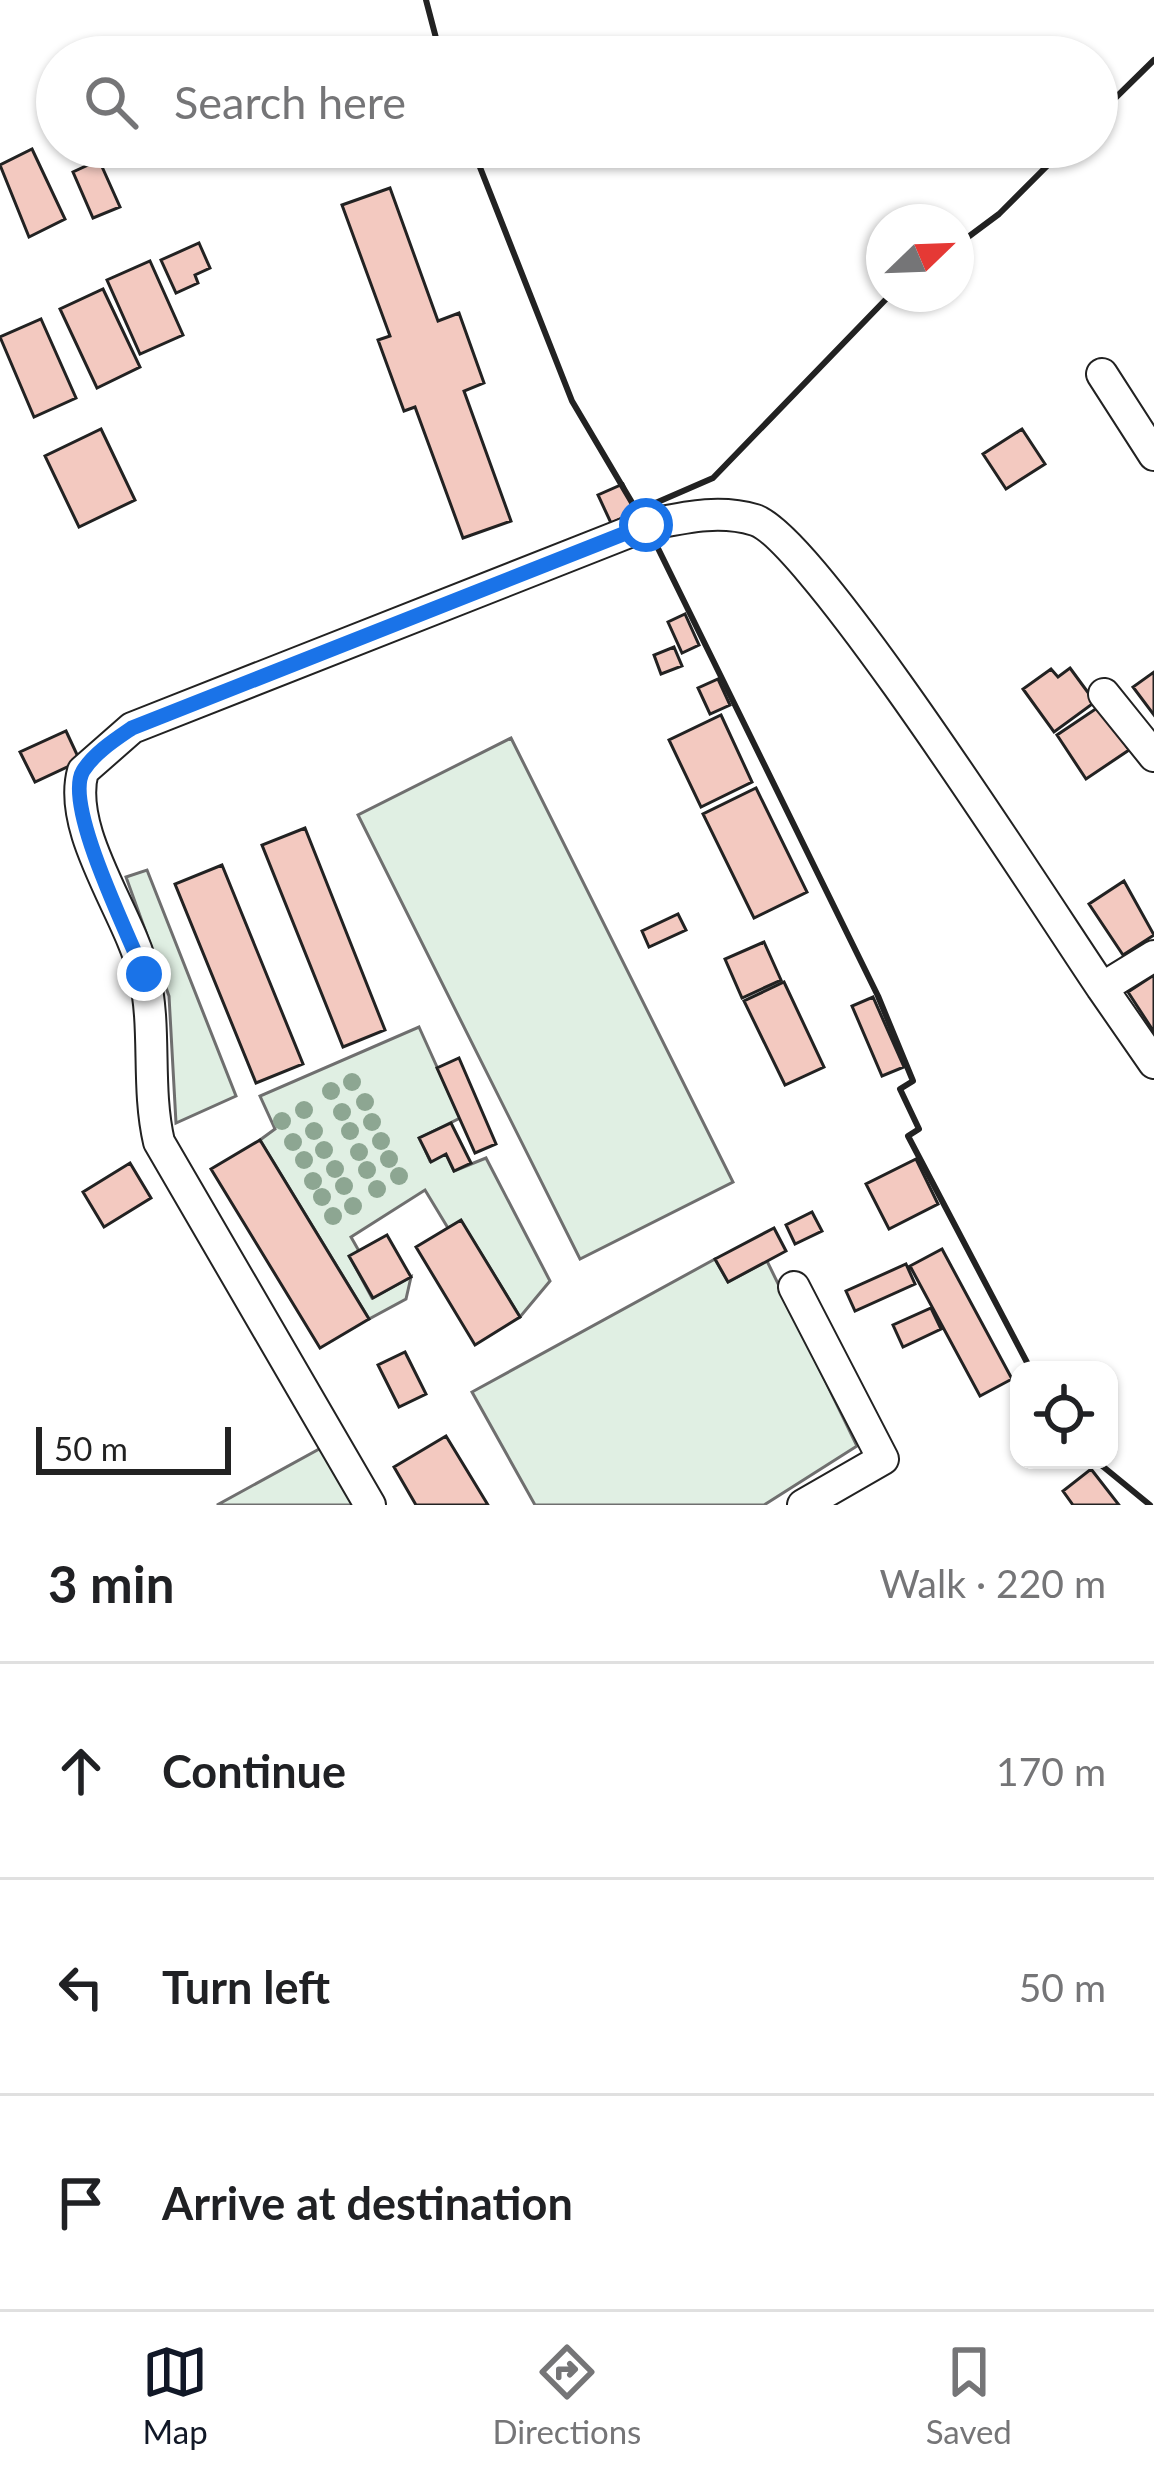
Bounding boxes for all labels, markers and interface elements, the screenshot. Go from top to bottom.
search box [36,36,1118,168]
icon: search [78,69,144,135]
text: Search here [174,75,406,129]
north arrow [866,204,974,312]
route start [619,498,673,552]
route end [117,947,171,1001]
map controls [1010,1361,1118,1469]
button: locate [1010,1361,1118,1469]
scale bar [36,1421,231,1474]
text: 50 m [54,1428,128,1468]
text: 3 min [48,1553,174,1614]
text: Walk · 220 m [879,1560,1106,1606]
icon: ahead [48,1738,114,1804]
text: Continue [162,1744,346,1798]
text: 170 m [996,1748,1106,1794]
icon: left [48,1954,114,2020]
text: Turn left [162,1960,330,2014]
text: 50 m [1019,1964,1106,2010]
icon: arrive [48,2170,114,2236]
text: Arrive at destination [162,2176,573,2230]
tab: Map [142,2339,208,2451]
tab: Directions [492,2339,641,2451]
tab: Saved [926,2339,1012,2451]

